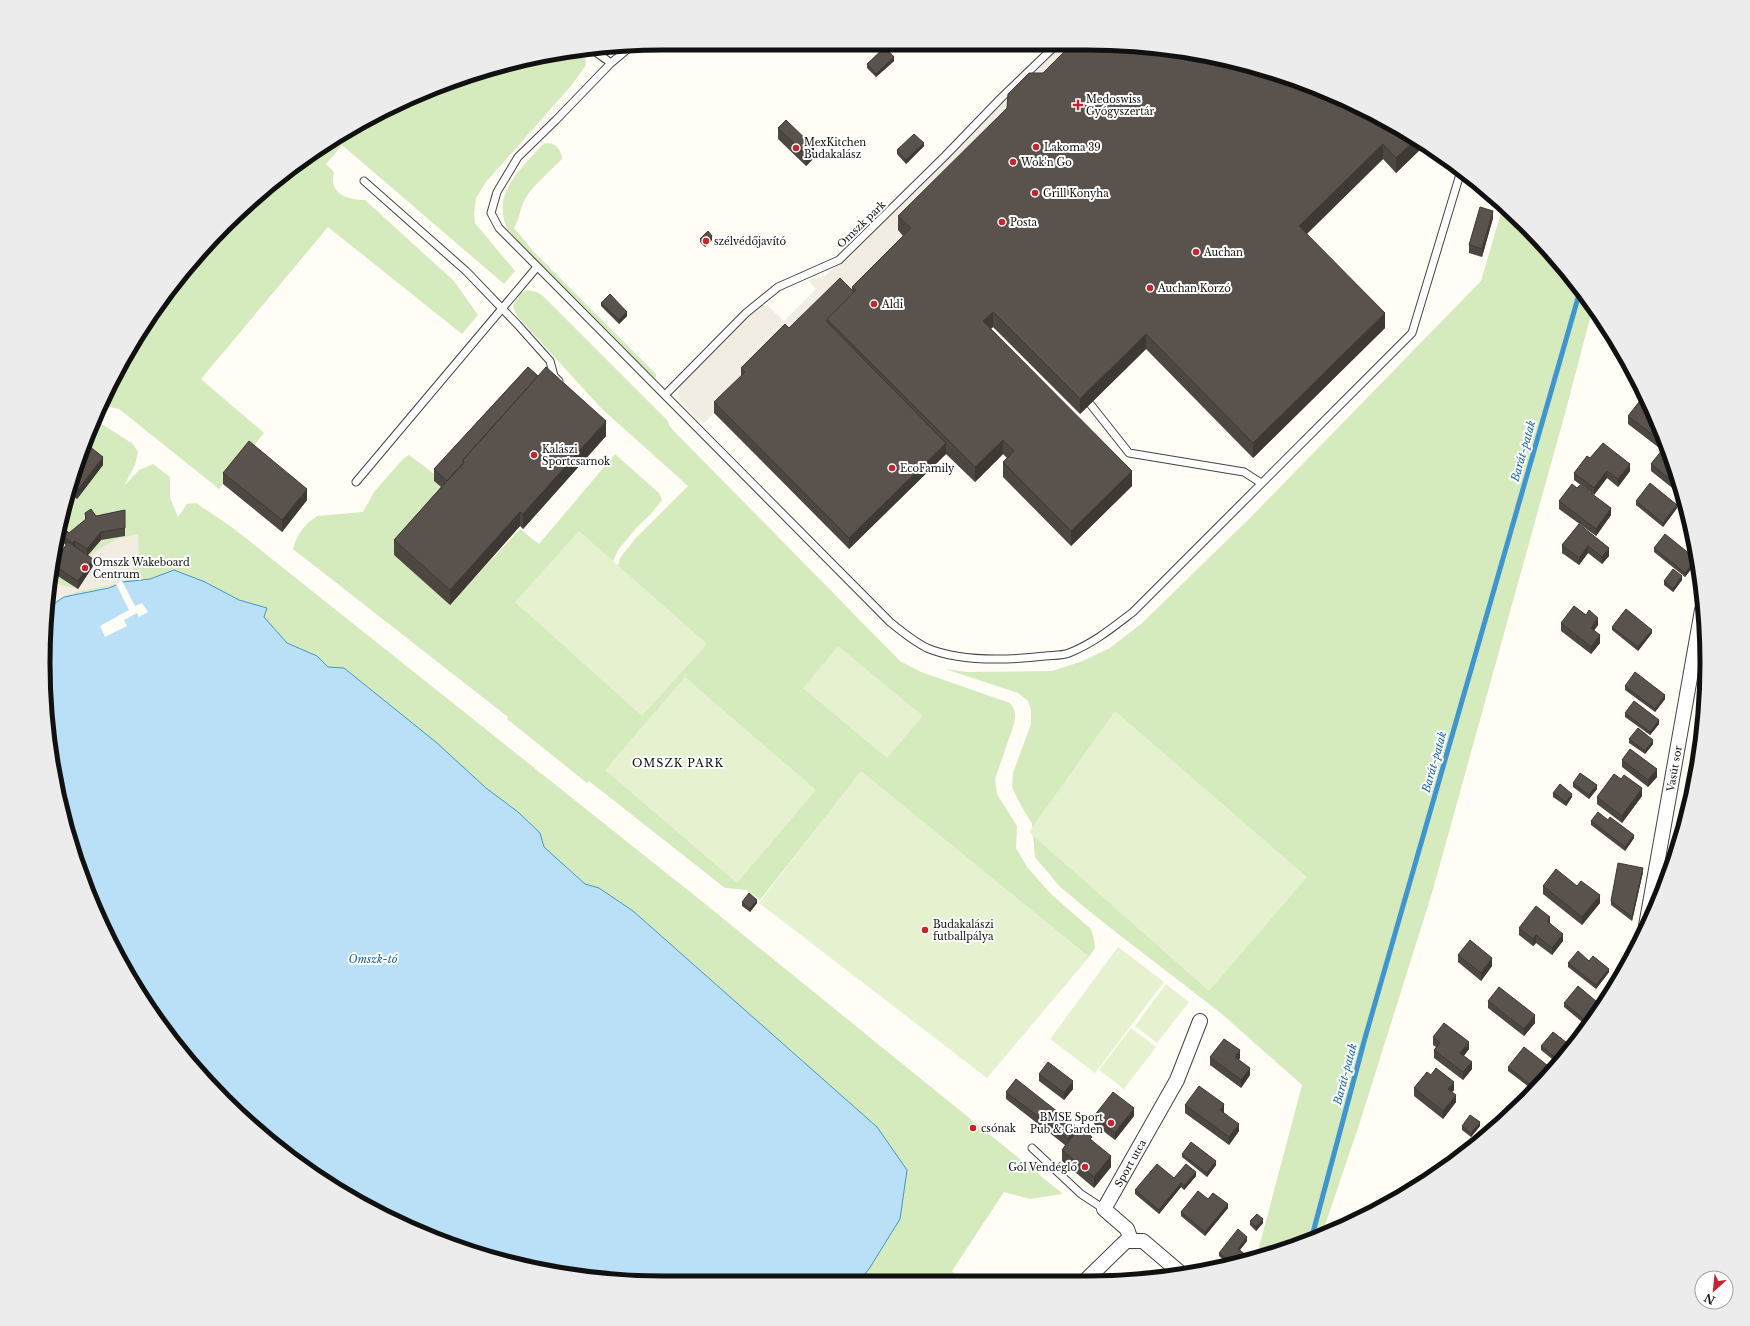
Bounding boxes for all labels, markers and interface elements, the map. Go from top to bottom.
place label: Medoswiss Gyógyszertár [1086,93,1154,118]
marker: Medoswiss Gyógyszertár [1073,100,1083,110]
place label: MexKitchen Budakalász [804,136,866,161]
place label: Lakoma 39 [1044,141,1101,154]
marker: Lakoma 39 [1031,142,1041,152]
marker: MexKitchen Budakalász [791,143,801,153]
place label: Wok'n Go [1020,156,1072,169]
marker: Wok'n Go [1008,157,1018,167]
place label: Grill Konyha [1043,187,1109,200]
marker: Grill Konyha [1030,188,1040,198]
street label: Omszk park [834,197,889,251]
place label: Posta [1010,216,1037,229]
marker: Posta [997,217,1007,227]
place label: szélvédőjavító [714,235,787,248]
marker: szélvédőjavító [701,236,711,246]
place label: Auchan [1203,246,1243,259]
marker: Auchan [1191,247,1201,257]
place label: Auchan Korzó [1157,282,1231,295]
marker: Auchan Korzó [1145,283,1155,293]
place label: Aldi [881,298,904,311]
marker: Aldi [869,299,879,309]
water label: Barát-patak [1507,418,1539,484]
place label: Kalászi Sportcsarnok [542,443,611,468]
marker: Kalászi Sportcsarnok [529,450,539,460]
place label: EcoFamily [900,462,955,475]
marker: EcoFamily [887,463,897,473]
place label: Omszk Wakeboard Centrum [93,556,190,581]
marker: Omszk Wakeboard Centrum [80,563,90,573]
water label: Barát-patak [1418,729,1450,795]
street label: Vasút sor [1664,744,1685,793]
district label: OMSZK PARK [632,756,724,770]
place label: Budakalászi futballpálya [933,918,994,943]
marker: Budakalászi futballpálya [920,925,930,935]
water label: Omszk-tó [348,952,398,966]
water label: Barát-patak [1330,1041,1360,1107]
place label: BMSE Sport Pub & Garden [1030,1111,1103,1136]
marker: BMSE Sport Pub & Garden [1106,1118,1116,1128]
place label: csónak [981,1122,1017,1135]
marker: csónak [968,1123,978,1133]
street label: Sport utca [1112,1137,1149,1189]
place label: Gól Vendéglő [1008,1161,1077,1174]
marker: Gól Vendéglő [1080,1162,1090,1172]
north arrow [1694,1270,1734,1310]
text: N [1701,1290,1717,1307]

